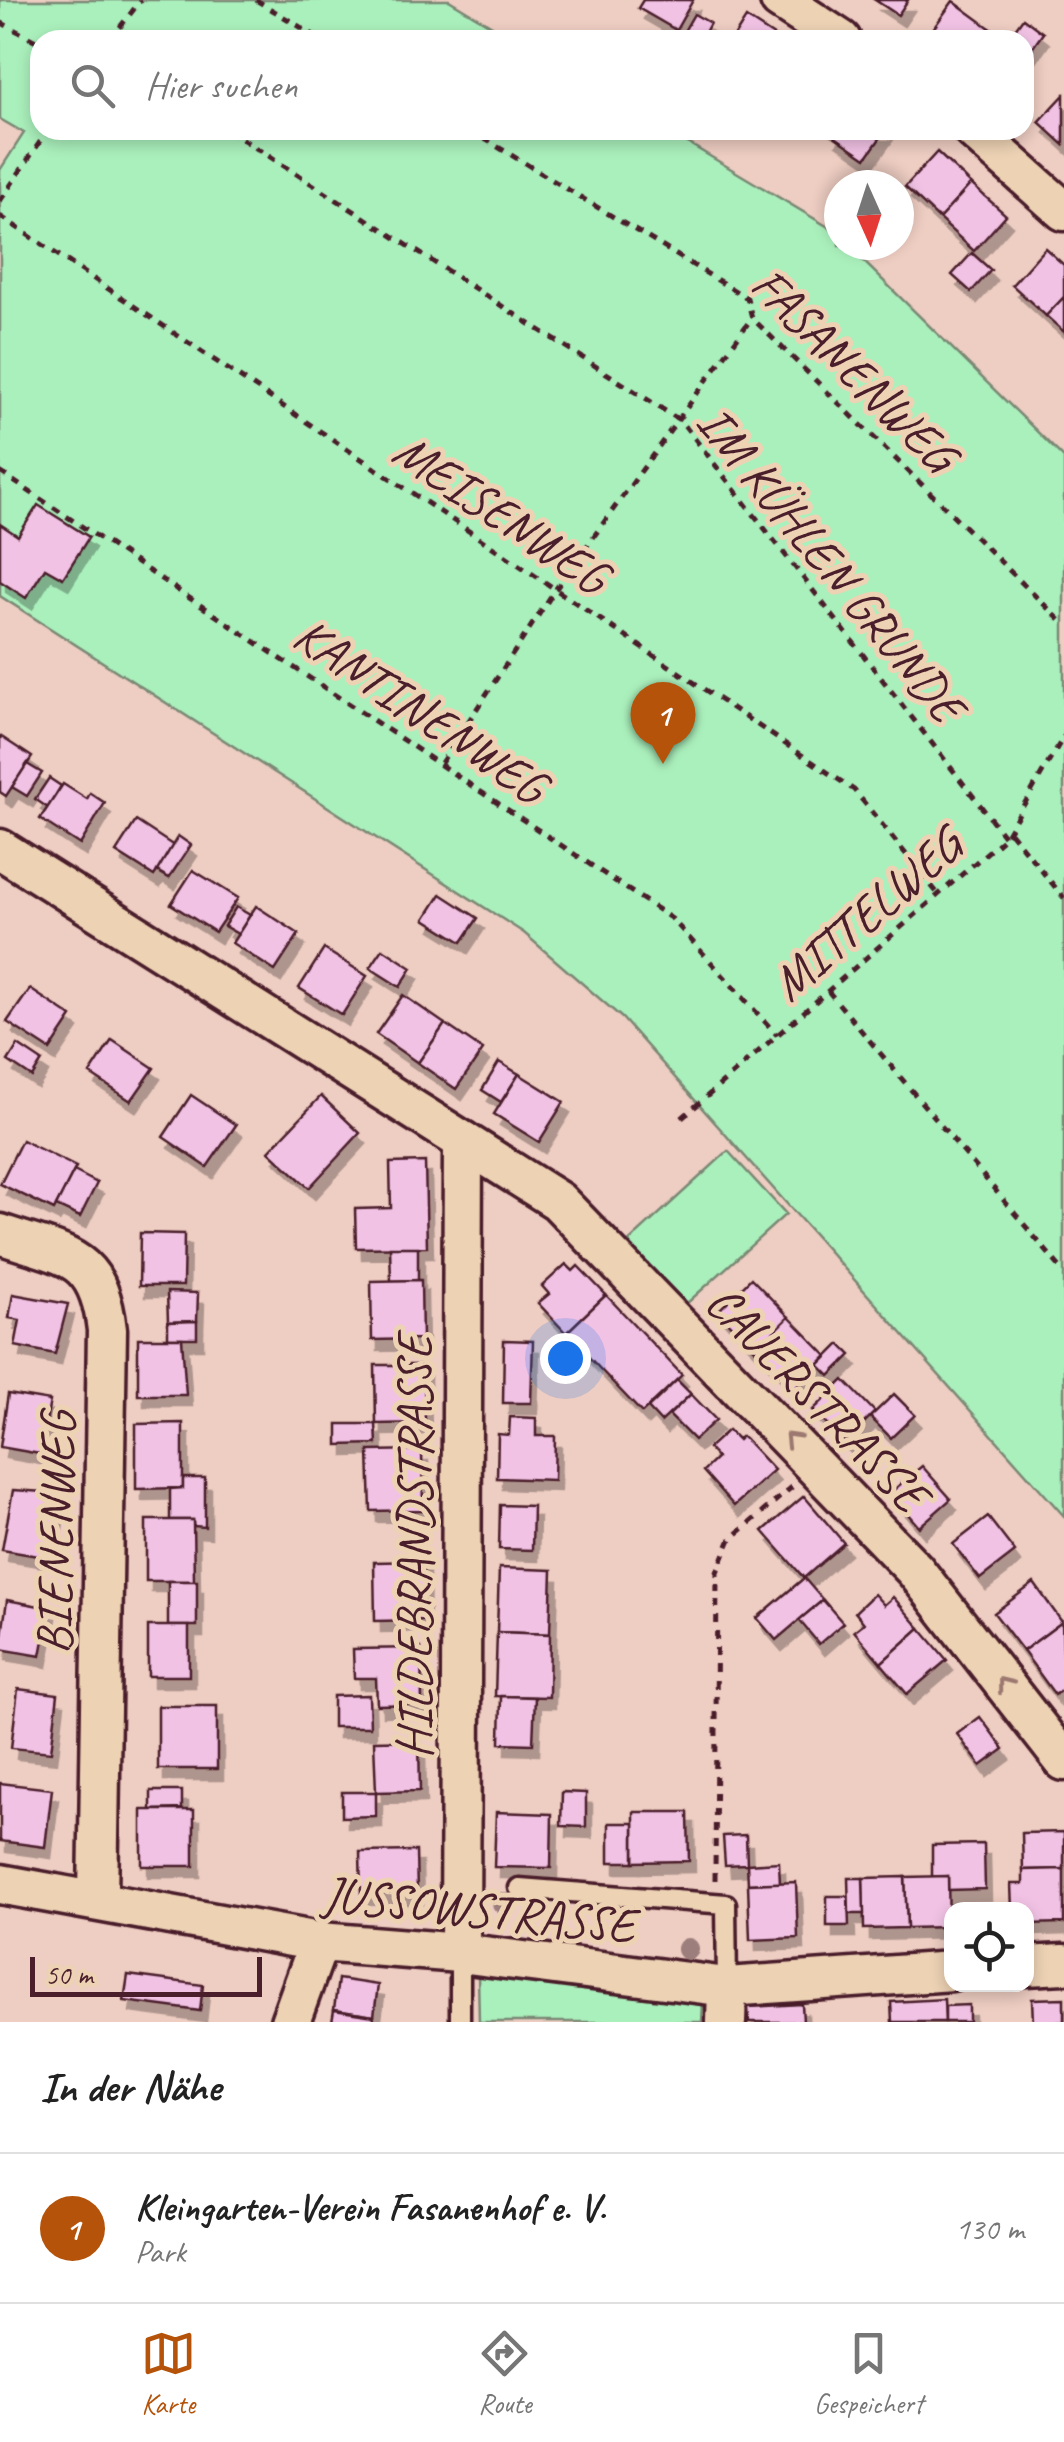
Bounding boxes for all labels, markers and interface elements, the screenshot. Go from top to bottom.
search box [30,30,1034,140]
icon: search [65,58,120,113]
text: Hier suchen [145,62,297,109]
north arrow [824,170,914,260]
street label: FASANENWEG [738,253,975,490]
street label: IM KÜHLEN GRUNDE [683,392,982,740]
street label: MEISENWEG [382,419,624,610]
street label: KANTINENWEG [282,603,563,821]
pin: 1 [630,682,696,764]
street label: MITTELWEG [758,810,979,1014]
street label: CAUERSTRASSE [693,1271,946,1530]
street label: HILDEBRANDSTRASSE [383,1329,446,1759]
your location [540,1333,591,1384]
street label: BIENENWEG [22,1407,89,1655]
one-way arrow [785,1432,803,1450]
one-way arrow [998,1678,1016,1696]
street label: JUSSOWSTRASSE [318,1862,643,1958]
map controls [944,1902,1034,1992]
button: locate [944,1902,1034,1992]
scale bar [30,1952,262,1996]
text: 50 m [45,1957,93,1992]
text: In der Nähe [40,2061,221,2114]
text: Kleingarten-Verein Fasanenhof e. V. [135,2184,606,2231]
text: 1 [65,2208,80,2249]
text: 130 m [955,2208,1024,2249]
text: Park [135,2231,186,2272]
tab: Karte [141,2326,196,2421]
tab: Route [477,2326,532,2421]
tab: Gespeichert [814,2326,923,2421]

